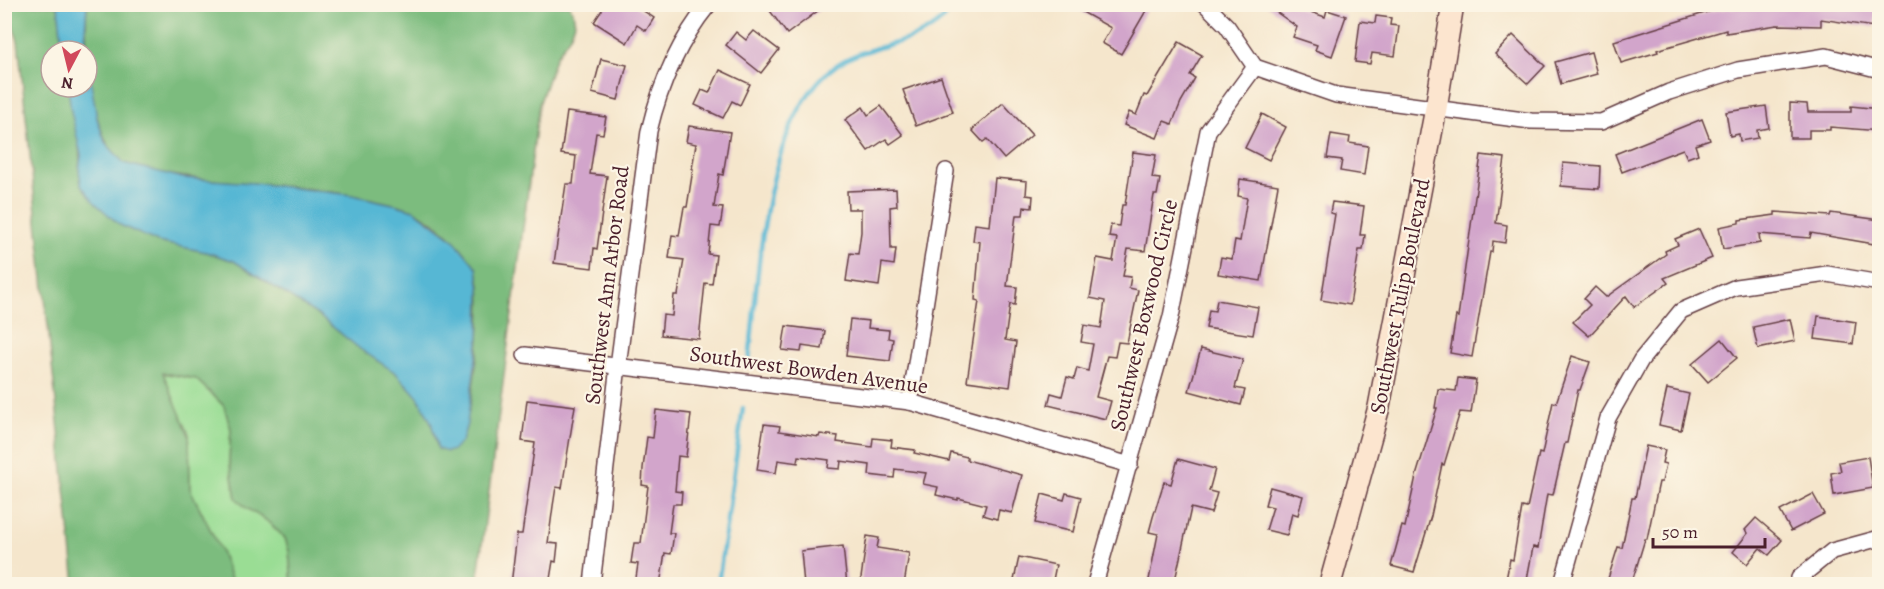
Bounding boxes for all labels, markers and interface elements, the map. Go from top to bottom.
north arrow [39,39,99,99]
text: N [60,71,74,95]
street label: Southwest Ann Arbor Road [577,164,637,406]
street label: Southwest Tulip Boulevard [1362,176,1438,417]
street label: Southwest Boxwood Circle [1103,196,1185,434]
street label: Southwest Bowden Avenue [688,338,930,402]
scale bar [1653,511,1766,549]
text: 50 m [1662,520,1698,544]

